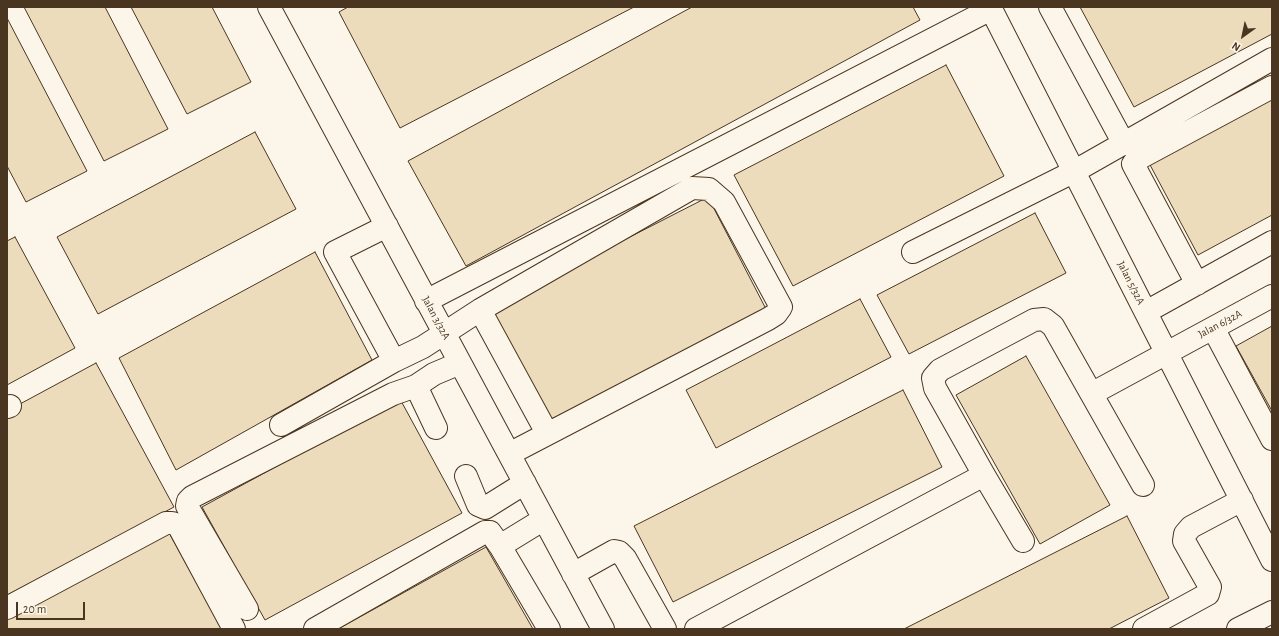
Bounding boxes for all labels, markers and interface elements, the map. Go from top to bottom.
north arrow [1223,16,1263,56]
text: N [1230,40,1242,53]
street label: Jalan 5/32A [1114,259,1148,307]
street label: Jalan 3/32A [419,294,453,342]
street label: Jalan 6/32A [1196,307,1244,341]
scale bar [18,594,87,620]
text: 20 m [23,603,46,615]

